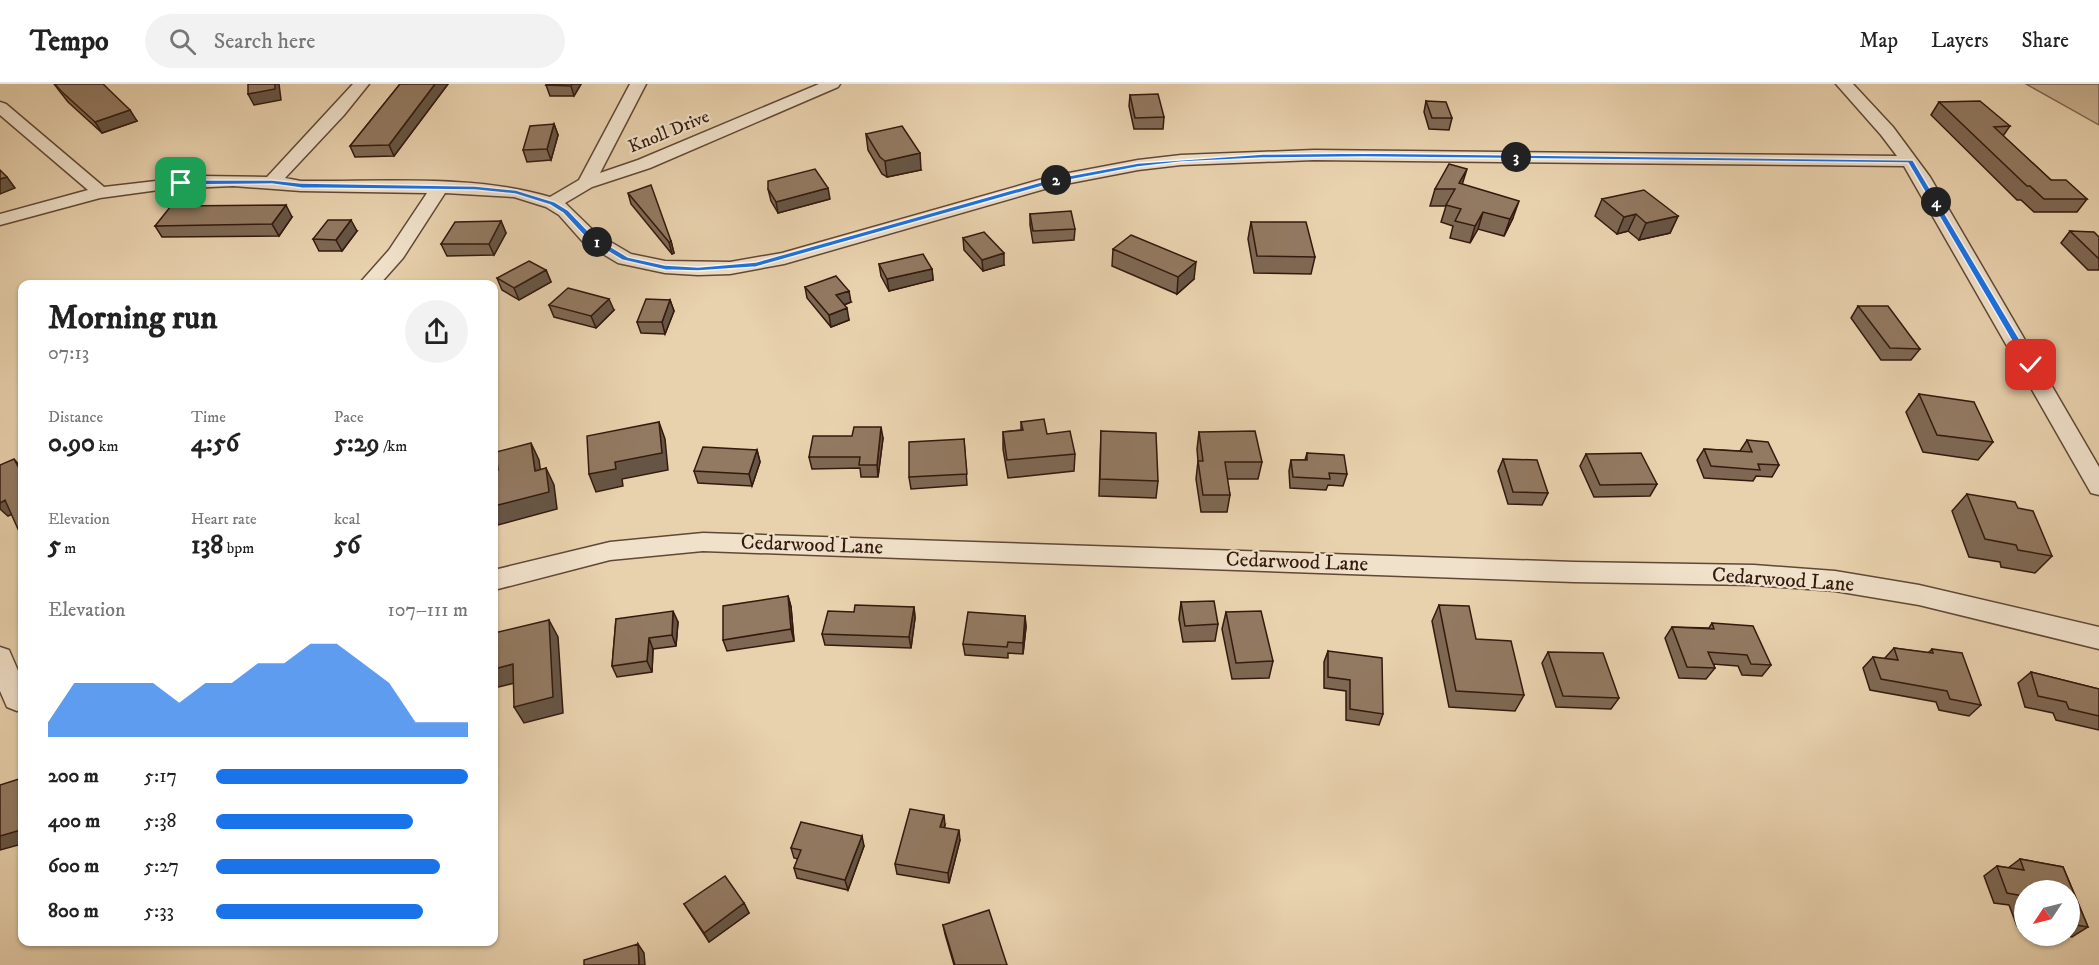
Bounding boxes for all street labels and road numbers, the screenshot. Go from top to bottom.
street label: Knoll Drive [625,106,713,158]
street label: Cedarwood Lane [740,530,884,560]
street label: Cedarwood Lane [1225,547,1369,577]
street label: Cedarwood Lane [1711,562,1855,598]

